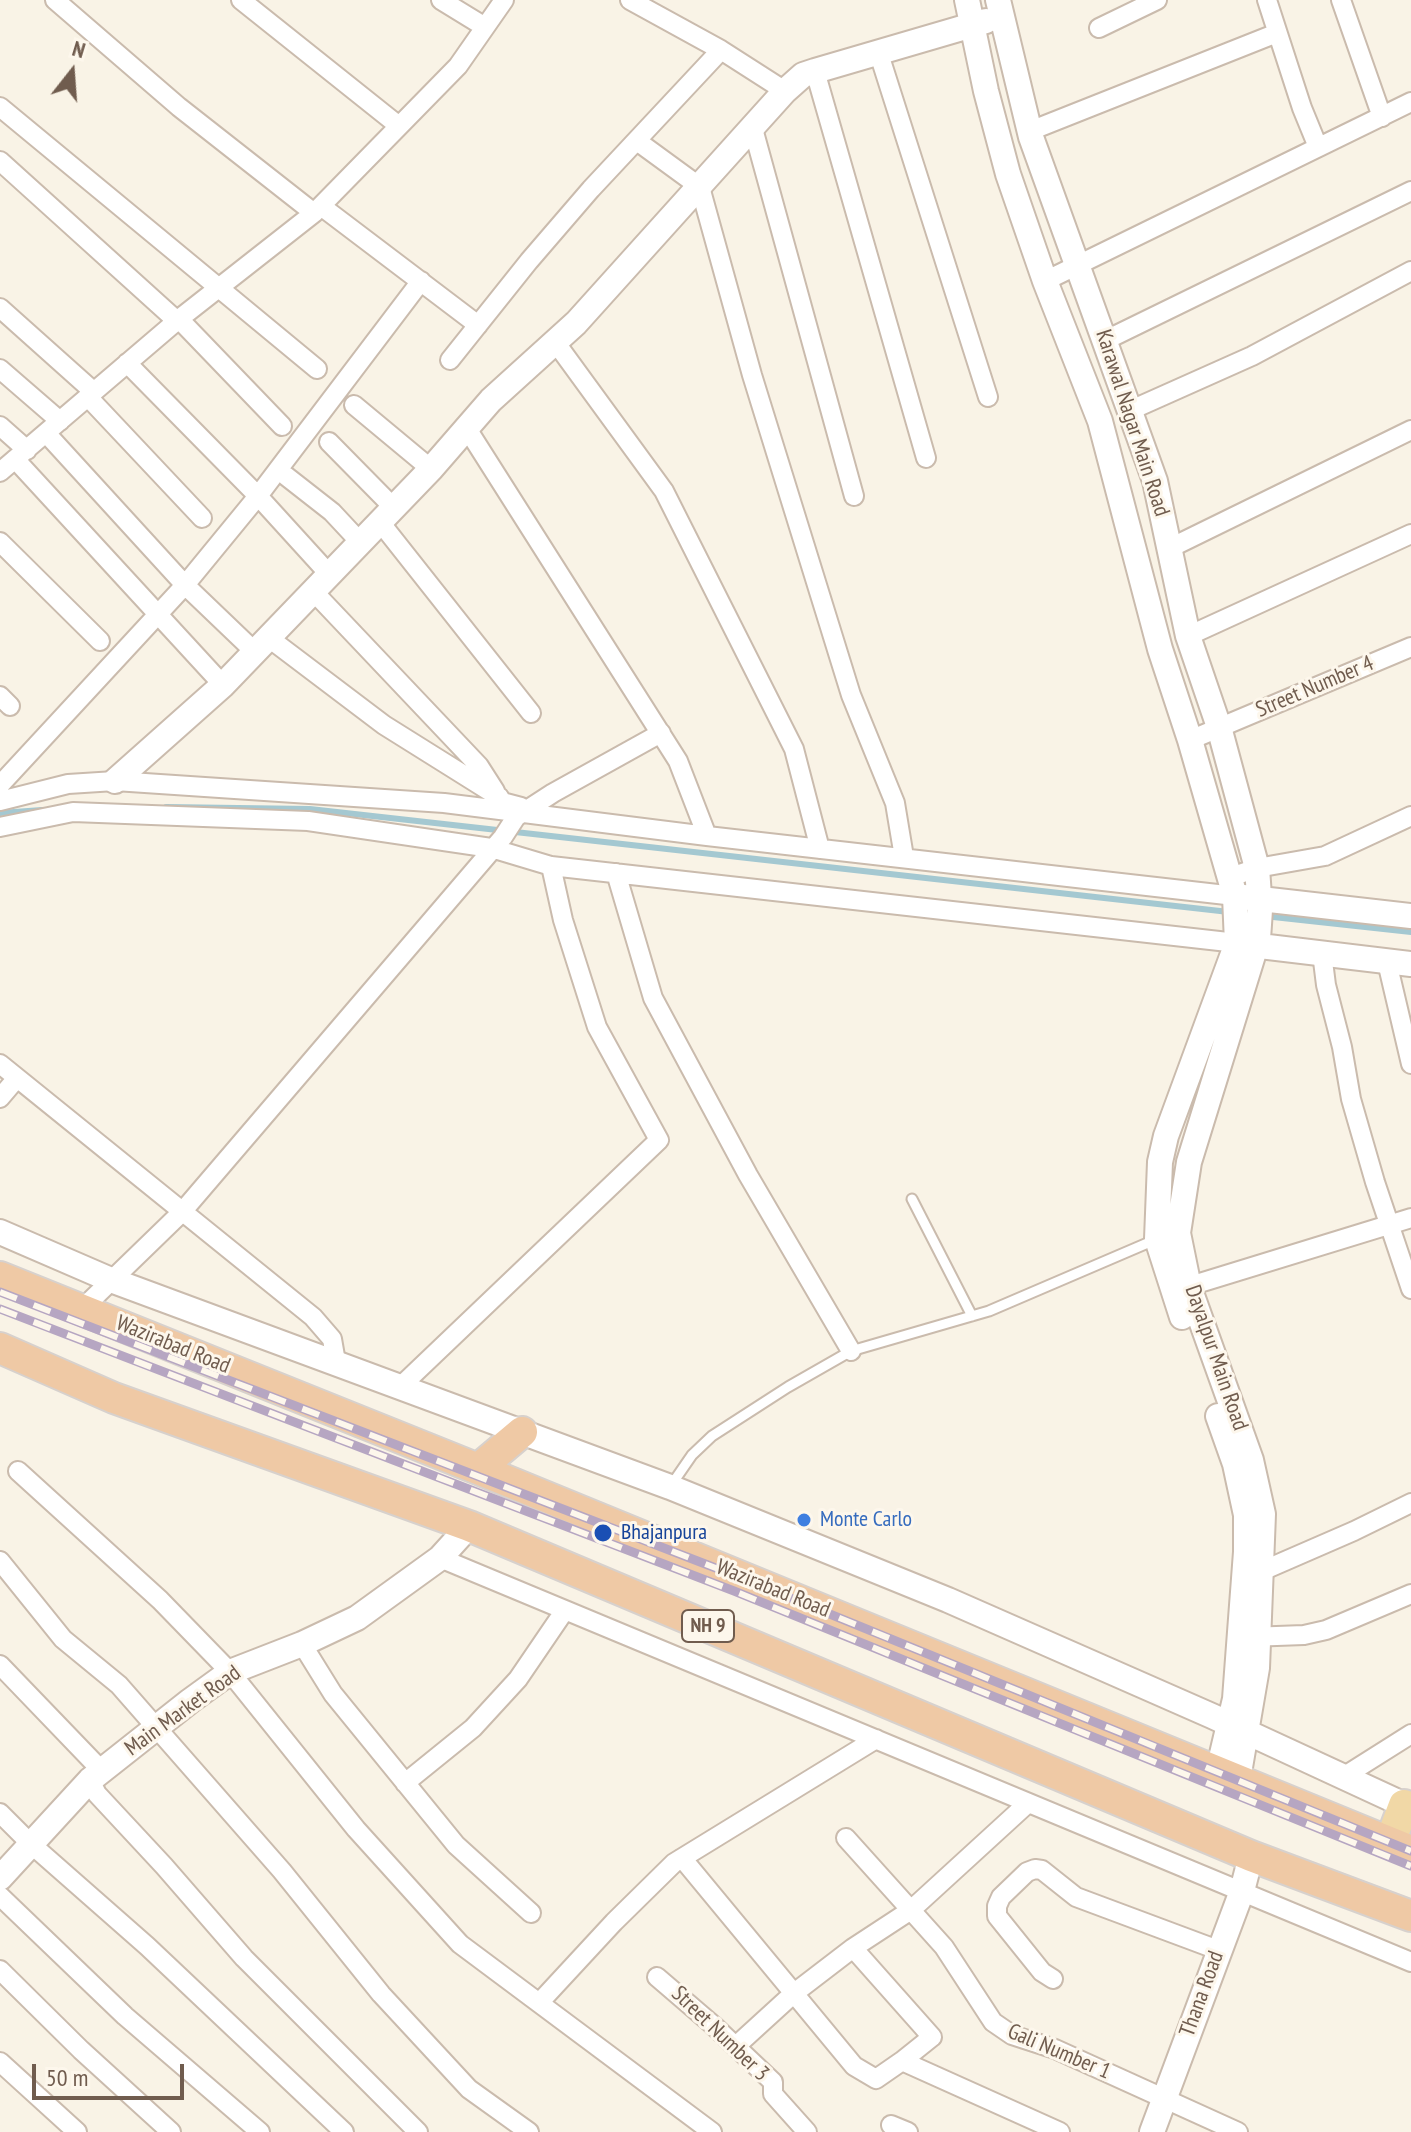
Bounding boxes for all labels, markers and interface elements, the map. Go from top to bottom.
north arrow [32,32,112,112]
text: N [69,34,89,64]
street label: Karawal Nagar Main Road [1089,326,1175,520]
street label: Street Number 4 [1252,650,1378,724]
street label: Dayalpur Main Road [1179,1282,1253,1434]
street label: Wazirabad Road [112,1310,234,1380]
place label: Monte Carlo [820,1507,912,1533]
marker: Monte Carlo [795,1511,813,1529]
place label: Bhajanpura [621,1520,707,1546]
marker: Bhajanpura [592,1522,614,1544]
street label: Wazirabad Road [712,1554,834,1624]
road number: NH 9 [682,1610,734,1642]
street label: Main Market Road [120,1660,246,1762]
street label: Thana Road [1174,1948,1230,2040]
street label: Street Number 3 [666,1981,774,2087]
street label: Gali Number 1 [1004,2019,1114,2085]
scale bar [36,2048,188,2098]
text: 50 m [46,2062,88,2093]

